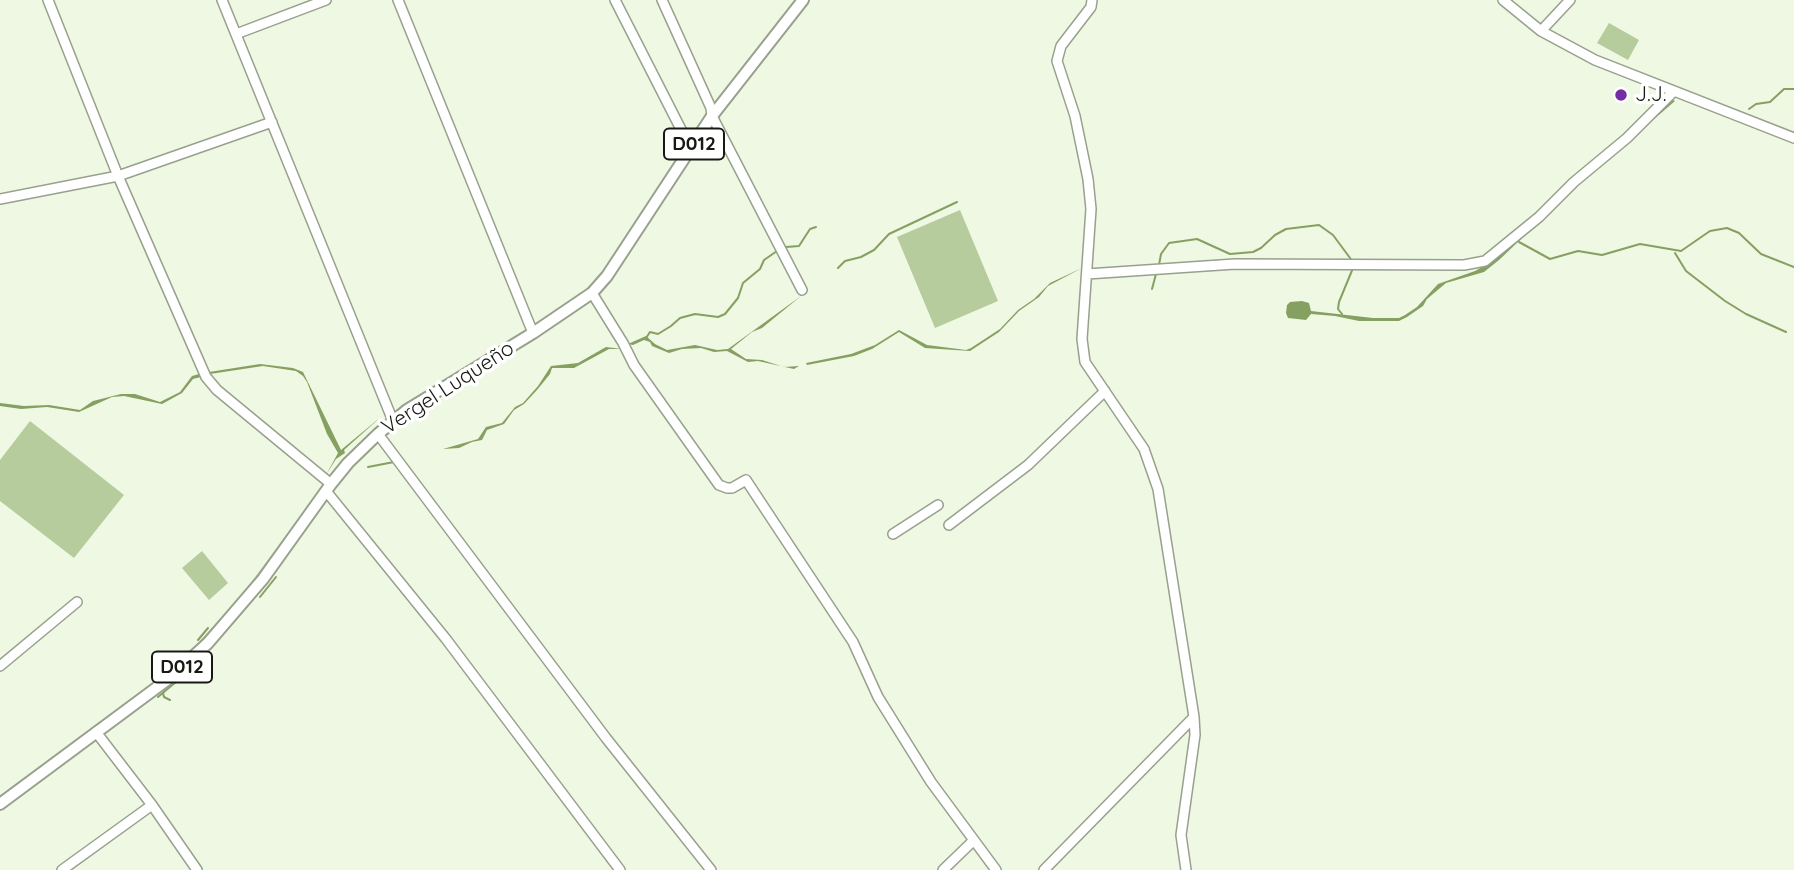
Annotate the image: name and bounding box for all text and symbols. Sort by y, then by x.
place label: J.J. [1635,82,1667,108]
marker: J.J. [1613,87,1629,103]
road number: D012 [664,128,724,160]
street label: Vergel Luqueño [377,336,519,440]
road number: D012 [152,652,212,682]

